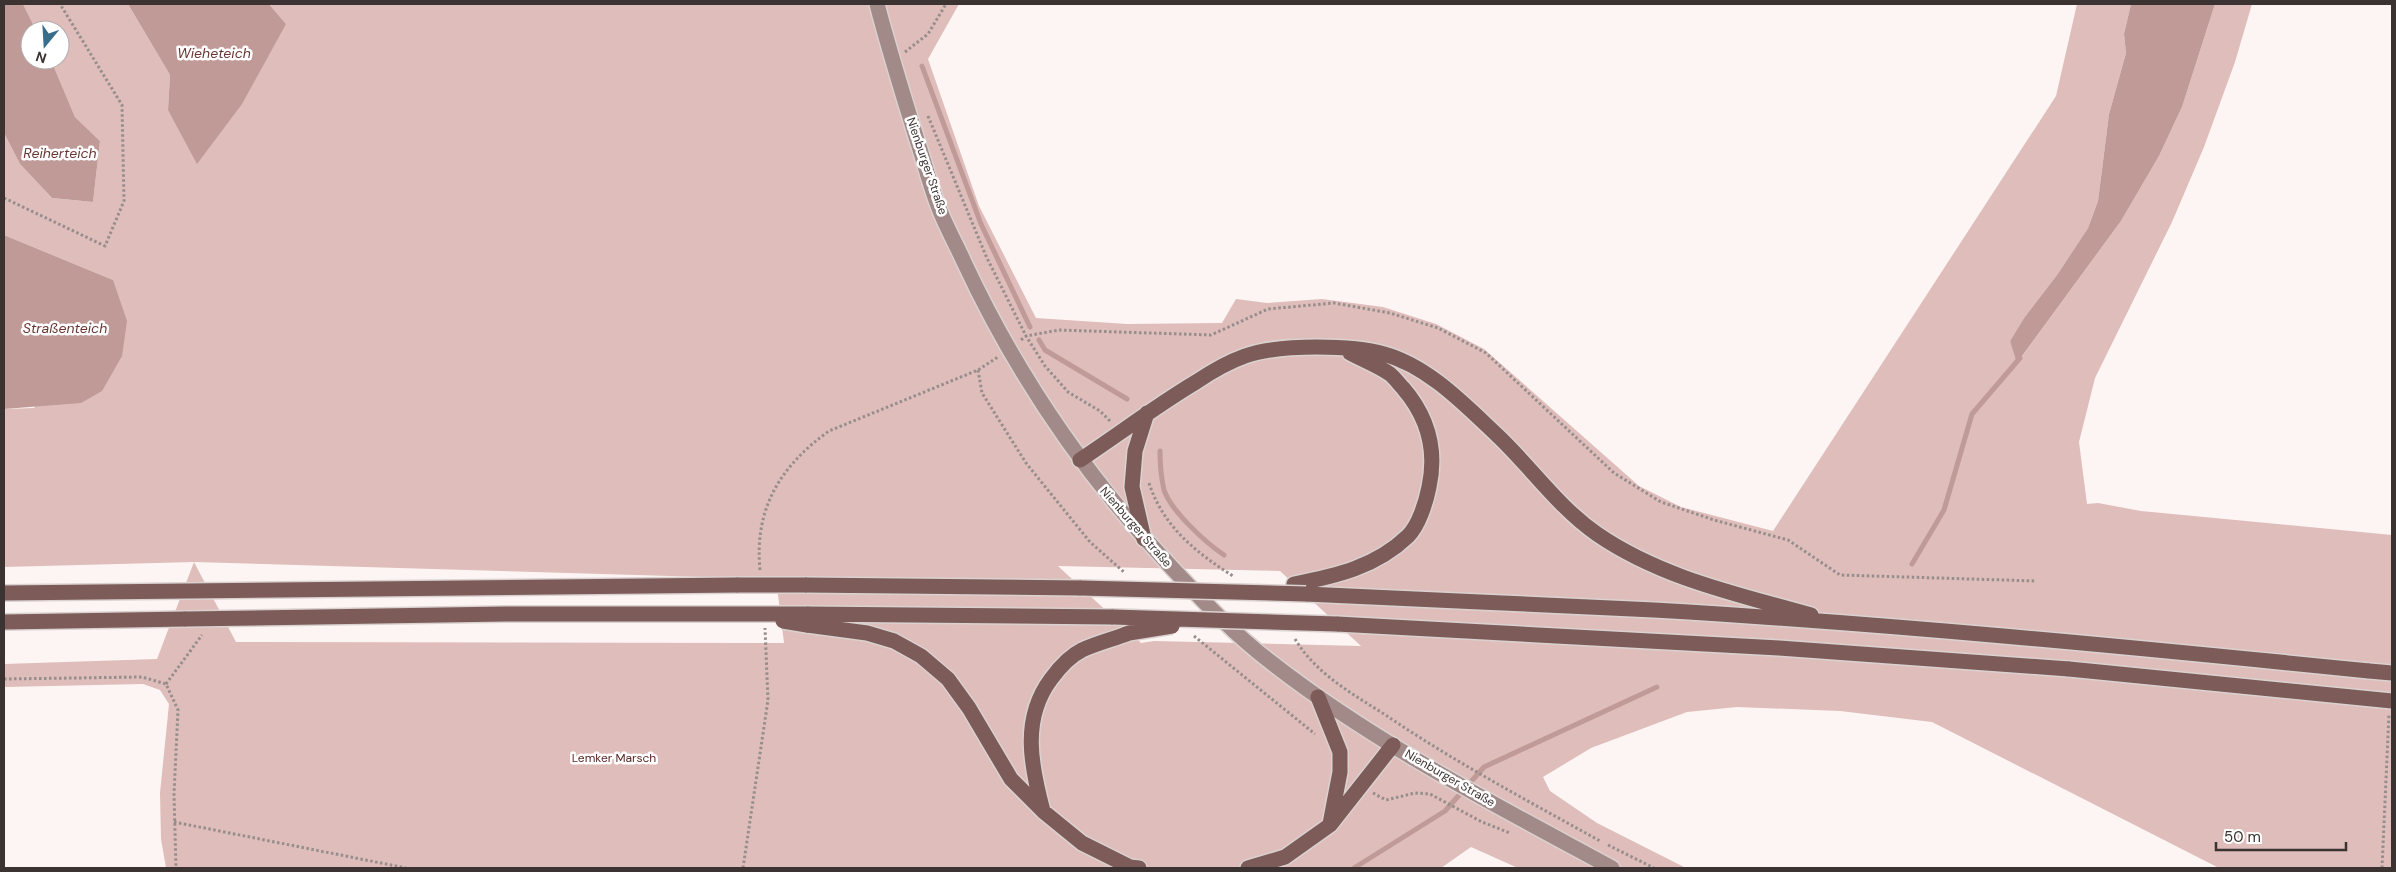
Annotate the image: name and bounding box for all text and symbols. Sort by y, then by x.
north arrow [20,20,70,70]
water label: Wieheteich [177,44,251,62]
text: N [33,47,49,68]
street label: Nienburger Straße [903,115,951,217]
water label: Reiherteich [23,144,97,162]
water label: Straßenteich [23,319,107,337]
street label: Nienburger Straße [1097,483,1176,571]
street label: Nienburger Straße [1402,746,1498,810]
park label: Lemker Marsch [572,750,656,766]
scale bar [2216,820,2346,852]
text: 50 m [2224,827,2261,847]

